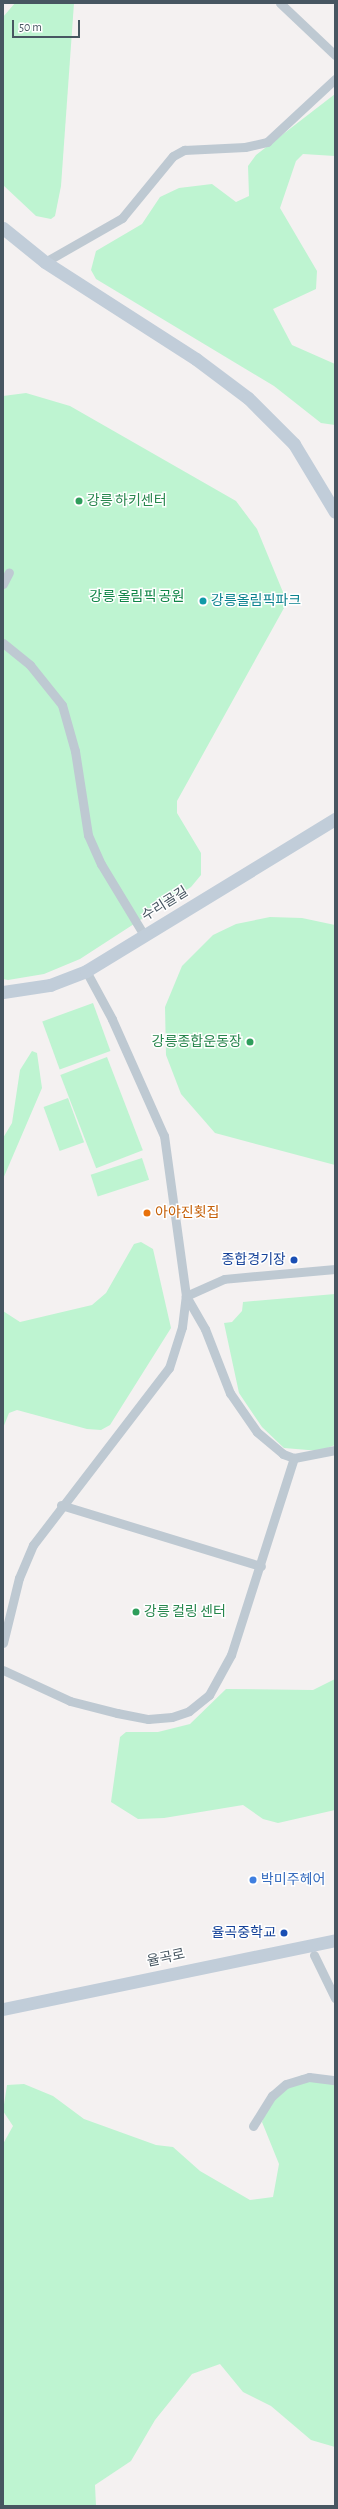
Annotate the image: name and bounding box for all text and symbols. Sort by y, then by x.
scale bar [14,12,82,38]
text: 50 m [19,21,42,33]
place label: 강릉 하키센터 [87,493,167,509]
marker: 강릉 하키센터 [74,496,84,506]
park label: 강릉 올림픽 공원 [90,589,184,605]
place label: 강릉올림픽파크 [211,593,301,609]
marker: 강릉올림픽파크 [198,596,208,606]
street label: 수리골길 [139,883,191,925]
place label: 강릉종합운동장 [152,1034,242,1050]
marker: 강릉종합운동장 [245,1037,255,1047]
place label: 아야진횟집 [155,1205,219,1221]
marker: 아야진횟집 [142,1208,152,1218]
place label: 종합경기장 [222,1252,286,1268]
marker: 종합경기장 [289,1255,299,1265]
place label: 강릉 컬링 센터 [144,1604,226,1620]
marker: 강릉 컬링 센터 [131,1607,141,1617]
place label: 박미주헤어 [261,1872,325,1888]
marker: 박미주헤어 [248,1875,258,1885]
place label: 율곡중학교 [212,1925,276,1941]
marker: 율곡중학교 [279,1928,289,1938]
street label: 율곡로 [145,1946,187,1970]

